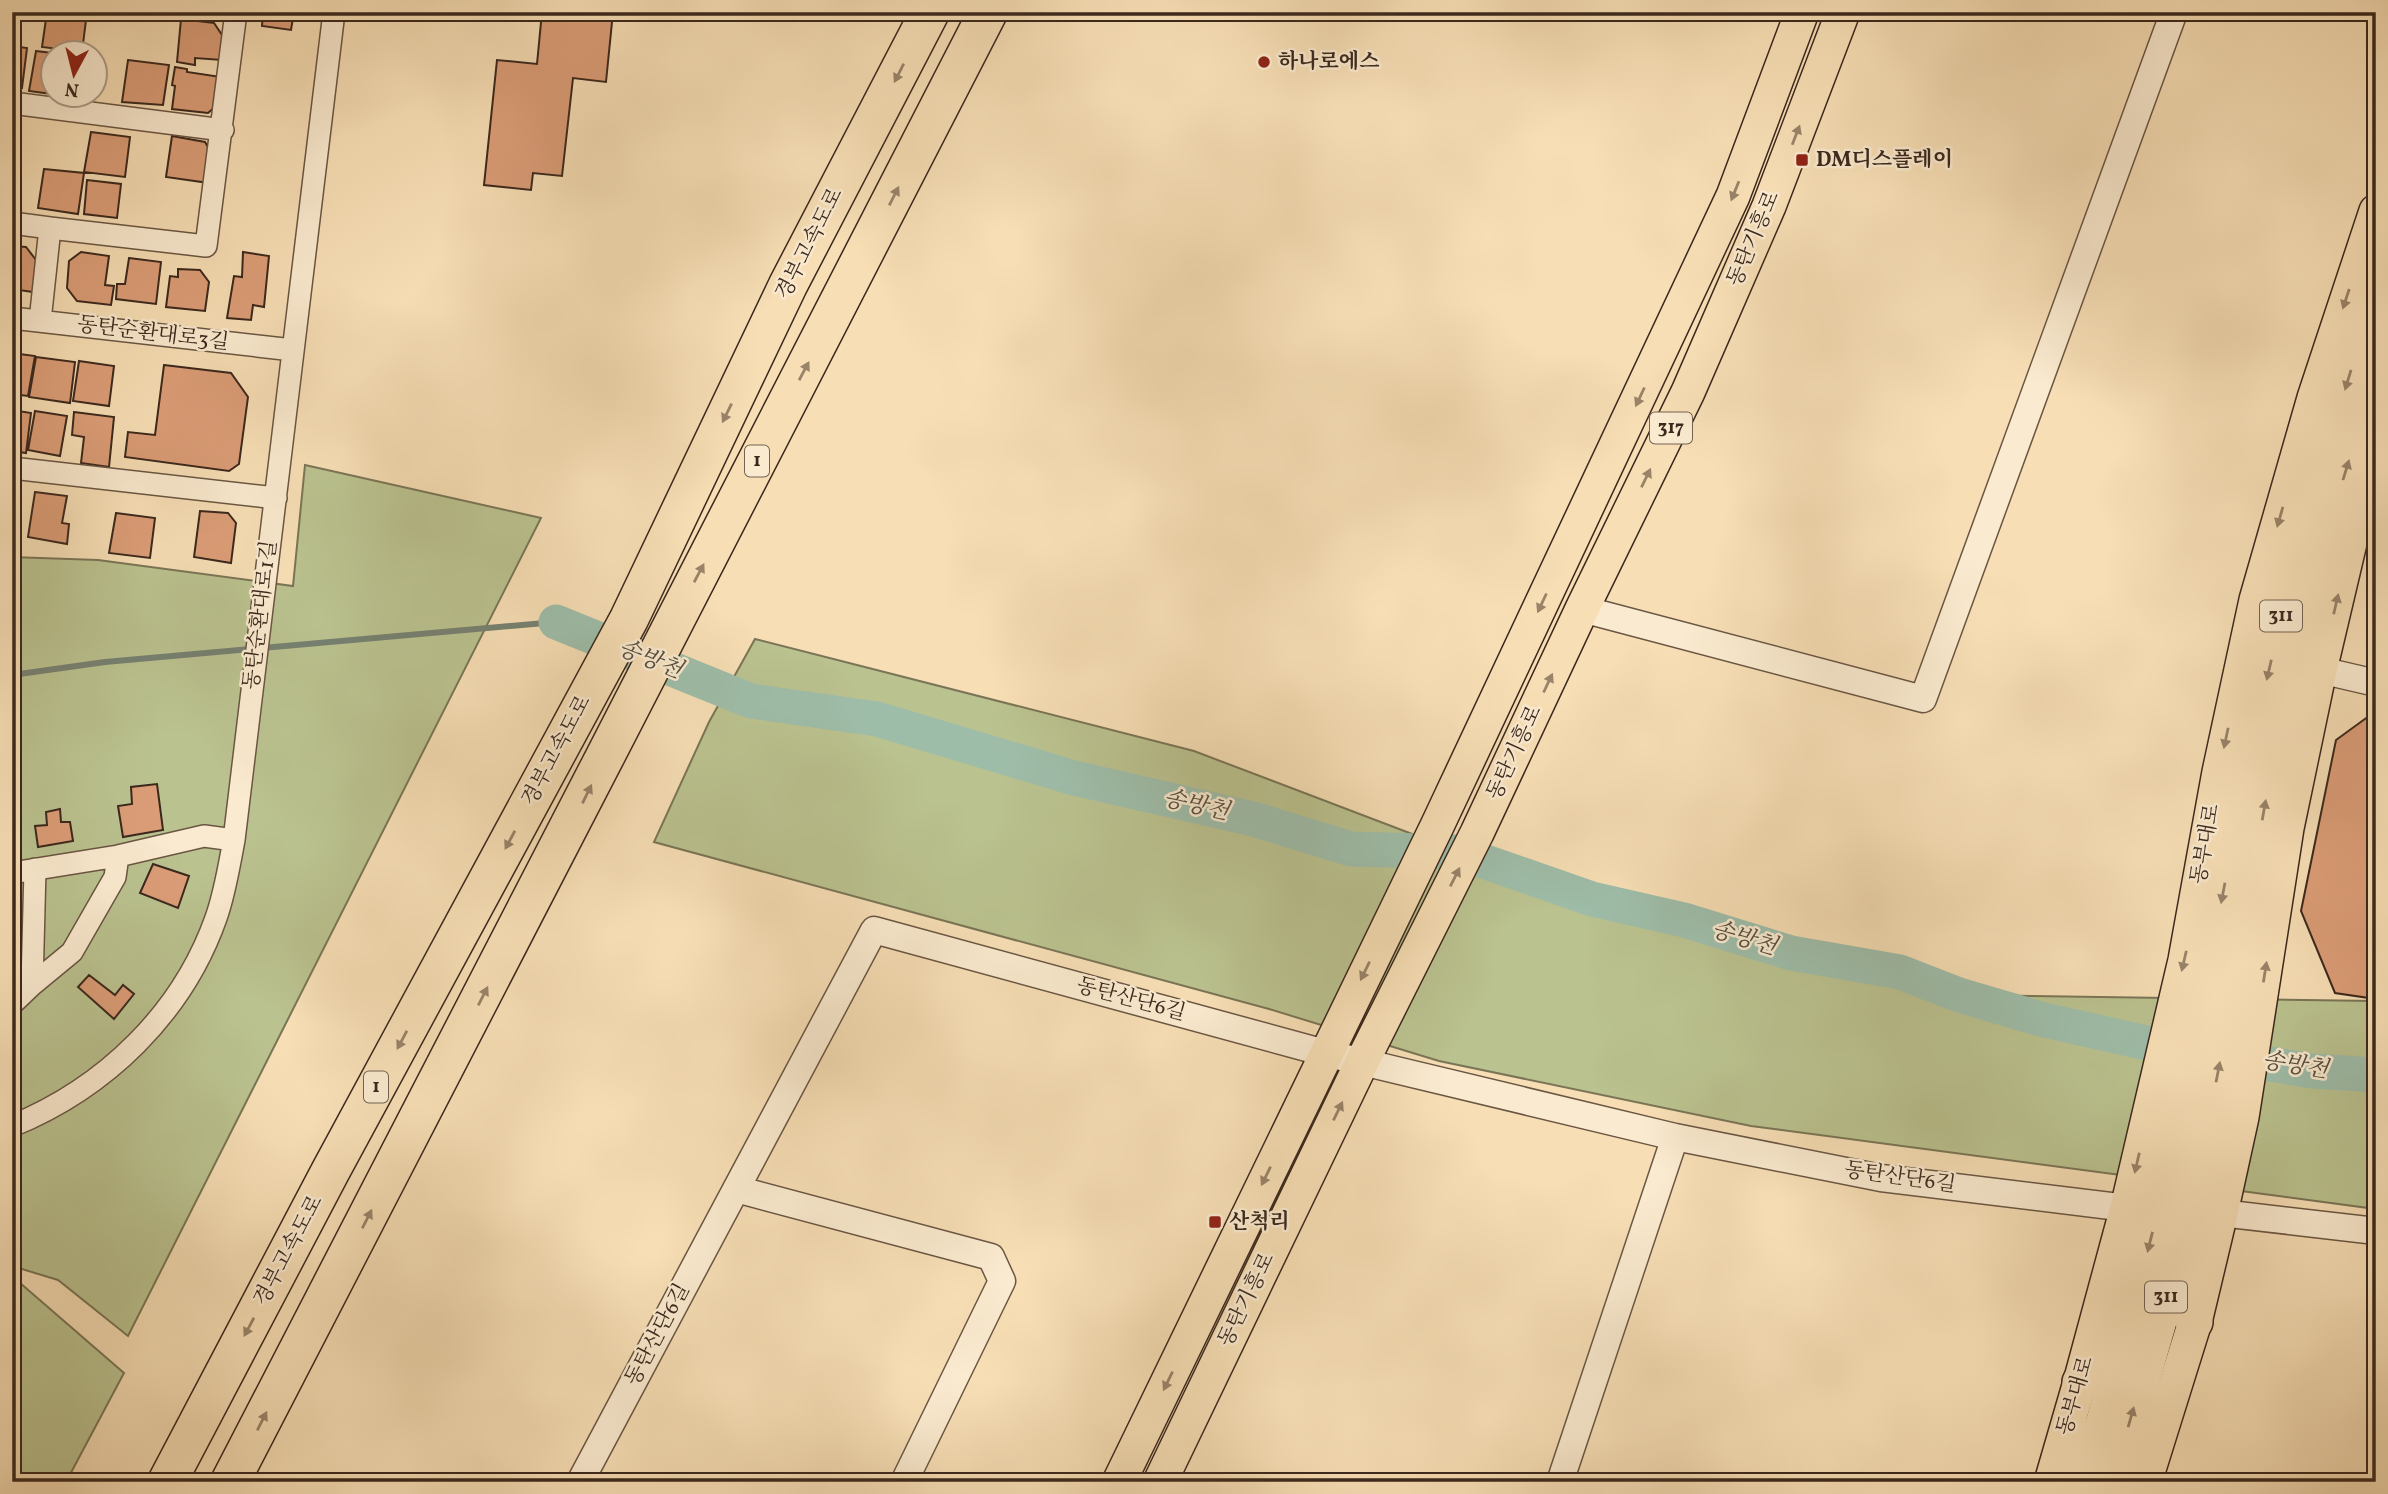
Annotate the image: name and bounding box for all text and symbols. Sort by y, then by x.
north arrow [38,38,108,108]
place label: 하나로에스 [1278,48,1379,77]
marker: 하나로에스 [1256,54,1272,70]
one-way arrow [893,63,904,83]
text: N [64,75,81,103]
one-way arrow [1790,124,1801,145]
place label: DM디스플레이 [1816,146,1953,175]
marker: DM디스플레이 [1794,152,1810,168]
one-way arrow [1729,180,1740,201]
street label: 경부고속도로 [769,183,851,305]
one-way arrow [888,186,899,206]
street label: 동탄기흥로 [1721,187,1787,291]
one-way arrow [2340,289,2350,310]
street label: 동탄순환대로3길 [75,310,231,358]
one-way arrow [798,361,810,381]
one-way arrow [2343,369,2353,390]
one-way arrow [1634,387,1645,407]
one-way arrow [721,403,733,423]
road number: 317 [1650,412,1692,444]
road number: 1 [745,446,769,476]
one-way arrow [2342,459,2352,480]
one-way arrow [1640,468,1652,488]
one-way arrow [2274,506,2285,528]
street label: 동탄순환대로1길 [237,539,285,691]
one-way arrow [692,562,704,582]
one-way arrow [1537,593,1548,613]
one-way arrow [2330,593,2341,615]
road number: 311 [2260,600,2302,632]
water label: 송방천 [613,633,689,688]
one-way arrow [2263,659,2274,681]
one-way arrow [1542,673,1553,693]
street label: 경부고속도로 [516,690,598,812]
street label: 동탄기흥로 [1480,701,1550,805]
one-way arrow [2221,727,2232,749]
water label: 송방천 [1160,783,1234,829]
one-way arrow [582,784,593,804]
one-way arrow [2259,799,2270,821]
street label: 동부대로 [2185,802,2227,886]
one-way arrow [504,830,516,850]
one-way arrow [1449,867,1460,887]
one-way arrow [2217,882,2228,904]
water label: 송방천 [1707,914,1782,965]
one-way arrow [2178,950,2189,972]
one-way arrow [2260,960,2271,982]
one-way arrow [1360,961,1371,981]
street label: 동탄산단6길 [1073,971,1189,1029]
one-way arrow [477,986,488,1006]
one-way arrow [396,1030,408,1050]
water label: 송방천 [2260,1045,2332,1087]
one-way arrow [2213,1061,2224,1083]
road number: 1 [364,1072,388,1102]
one-way arrow [1332,1101,1344,1121]
one-way arrow [2131,1152,2142,1174]
street label: 동탄산단6길 [1842,1156,1958,1200]
one-way arrow [1260,1166,1272,1186]
street label: 경부고속도로 [248,1190,330,1312]
place label: 산척리 [1229,1208,1290,1237]
one-way arrow [361,1209,372,1229]
marker: 산척리 [1207,1214,1223,1230]
one-way arrow [2144,1231,2155,1253]
street label: 동탄기흥로 [1212,1248,1282,1352]
street label: 동탄산단6길 [619,1279,697,1391]
road number: 311 [2145,1282,2187,1312]
one-way arrow [243,1317,254,1337]
street label: 동부대로 [2051,1353,2101,1439]
one-way arrow [1162,1371,1173,1391]
one-way arrow [2127,1406,2137,1427]
one-way arrow [256,1411,267,1431]

